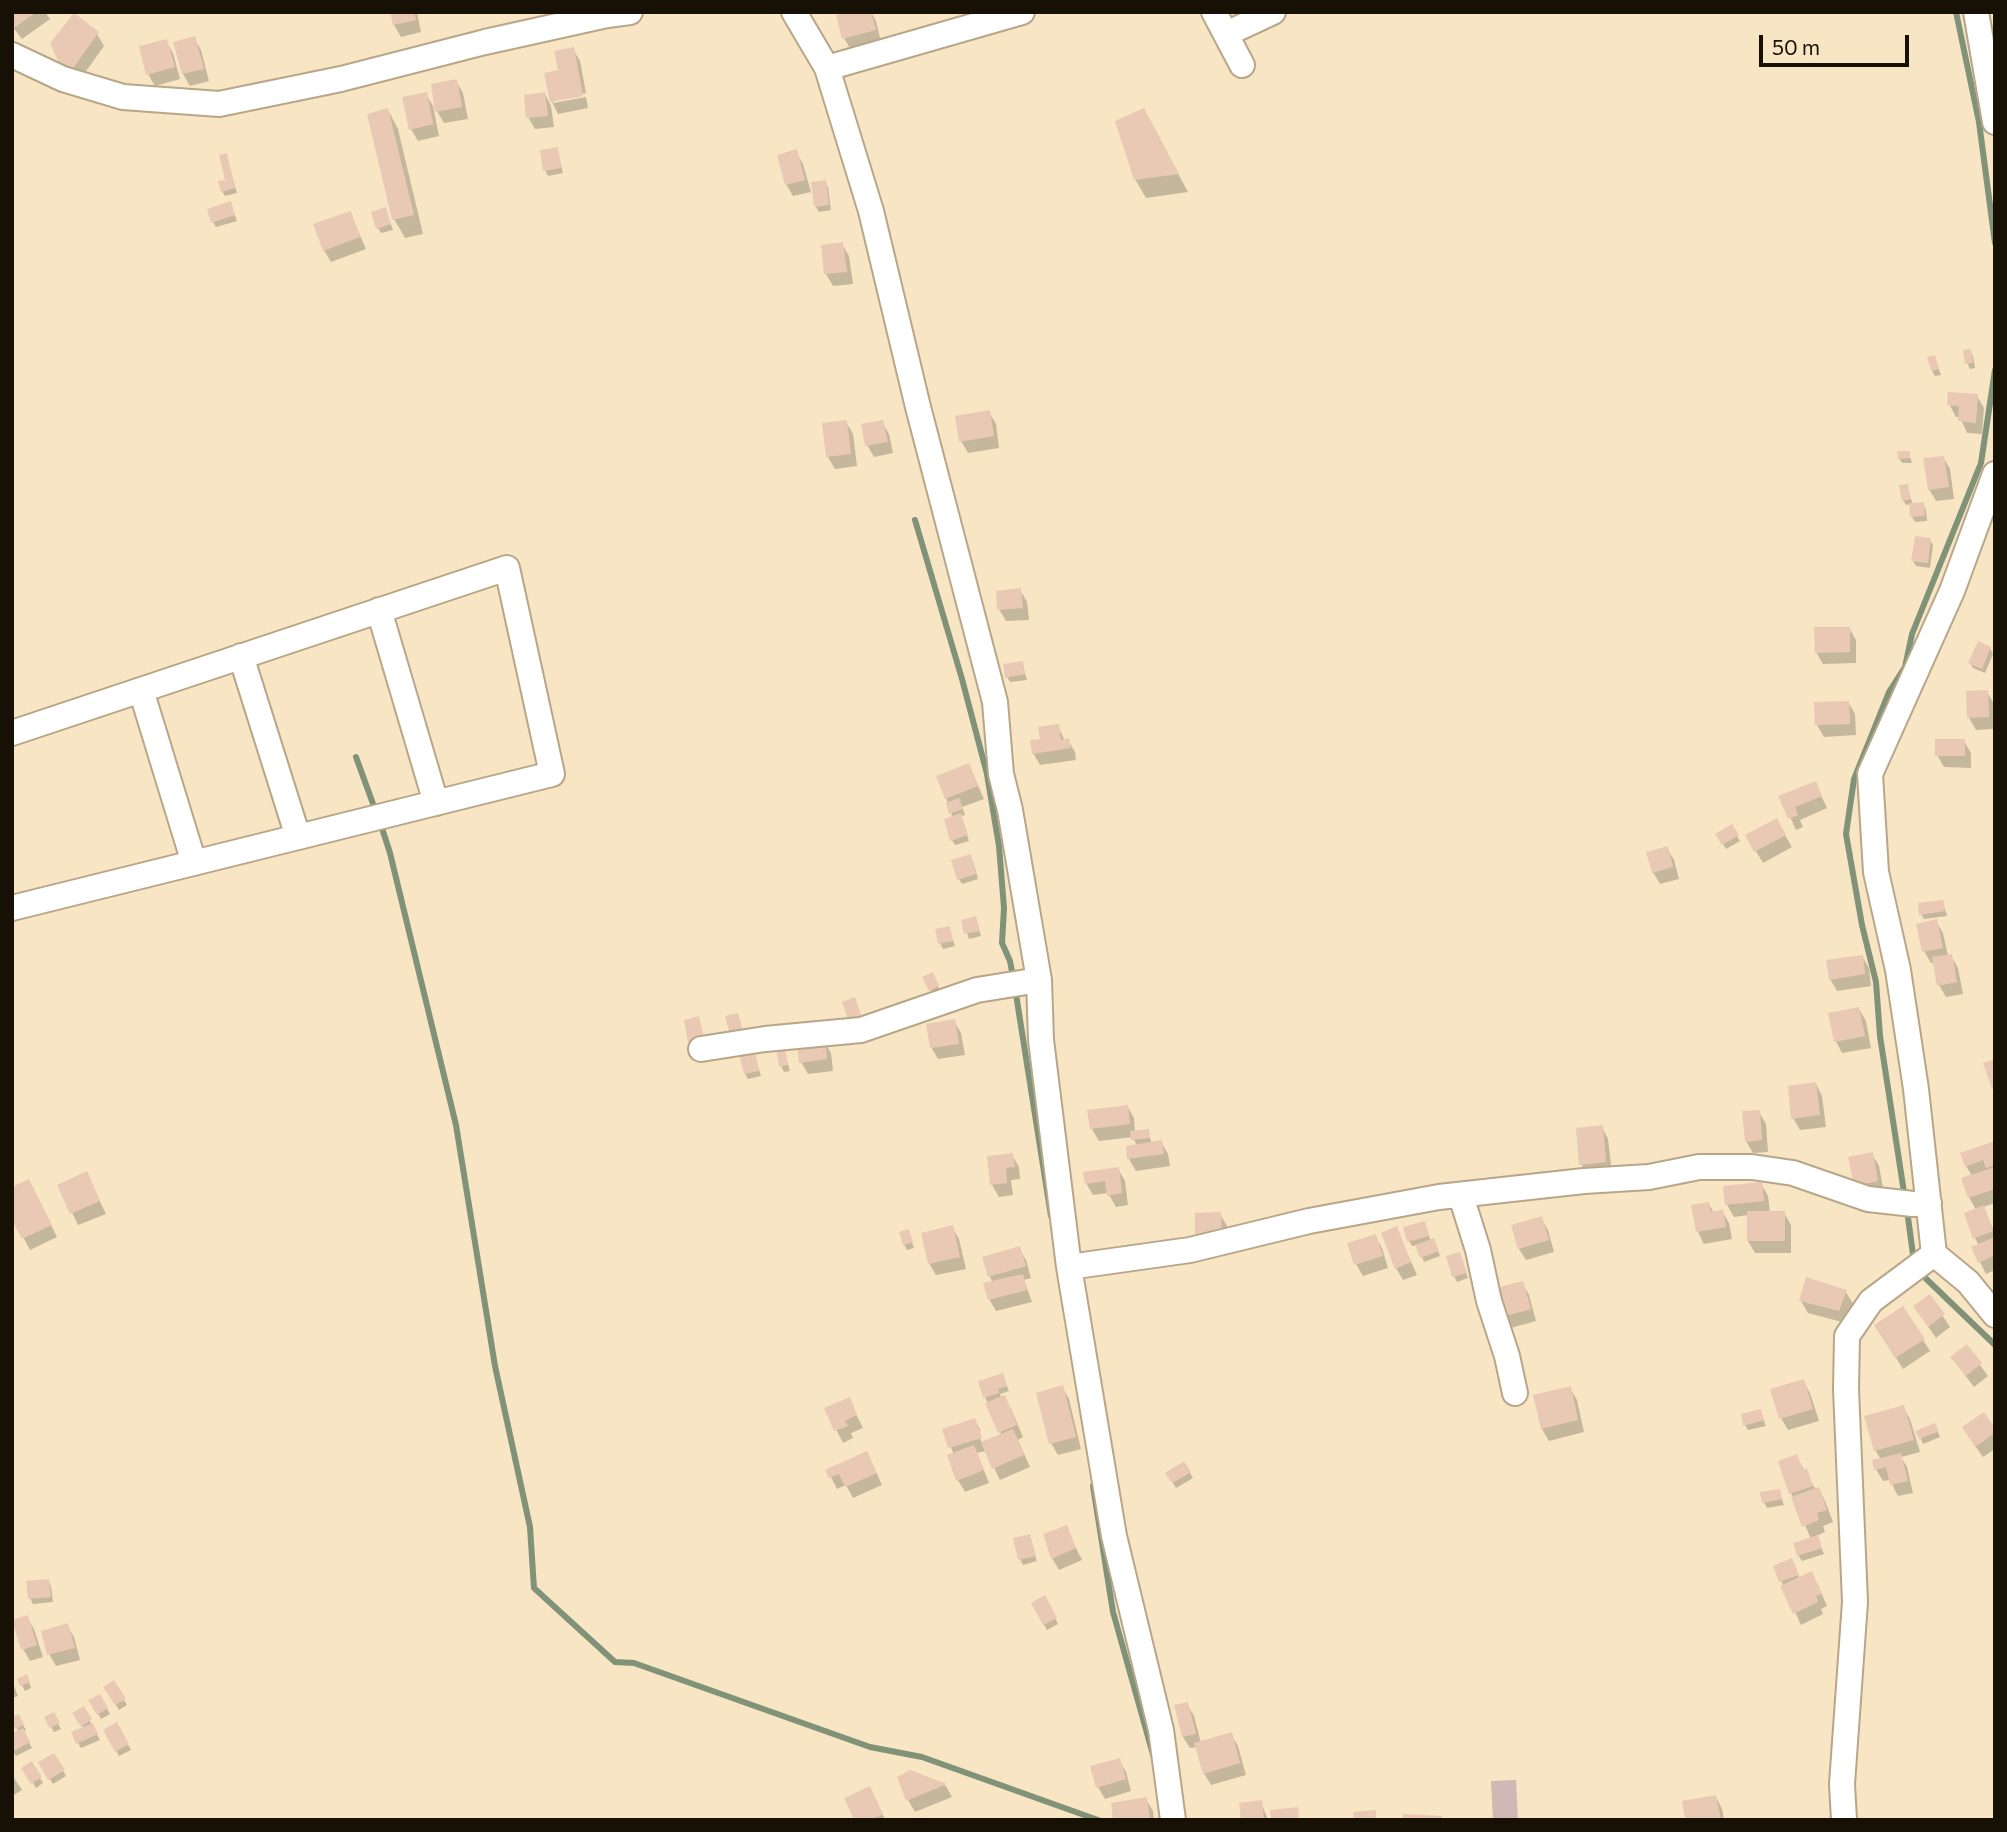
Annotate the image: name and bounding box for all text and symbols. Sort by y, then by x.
scale bar [1762,21,1912,65]
text: 50 m [1772,34,1820,59]

